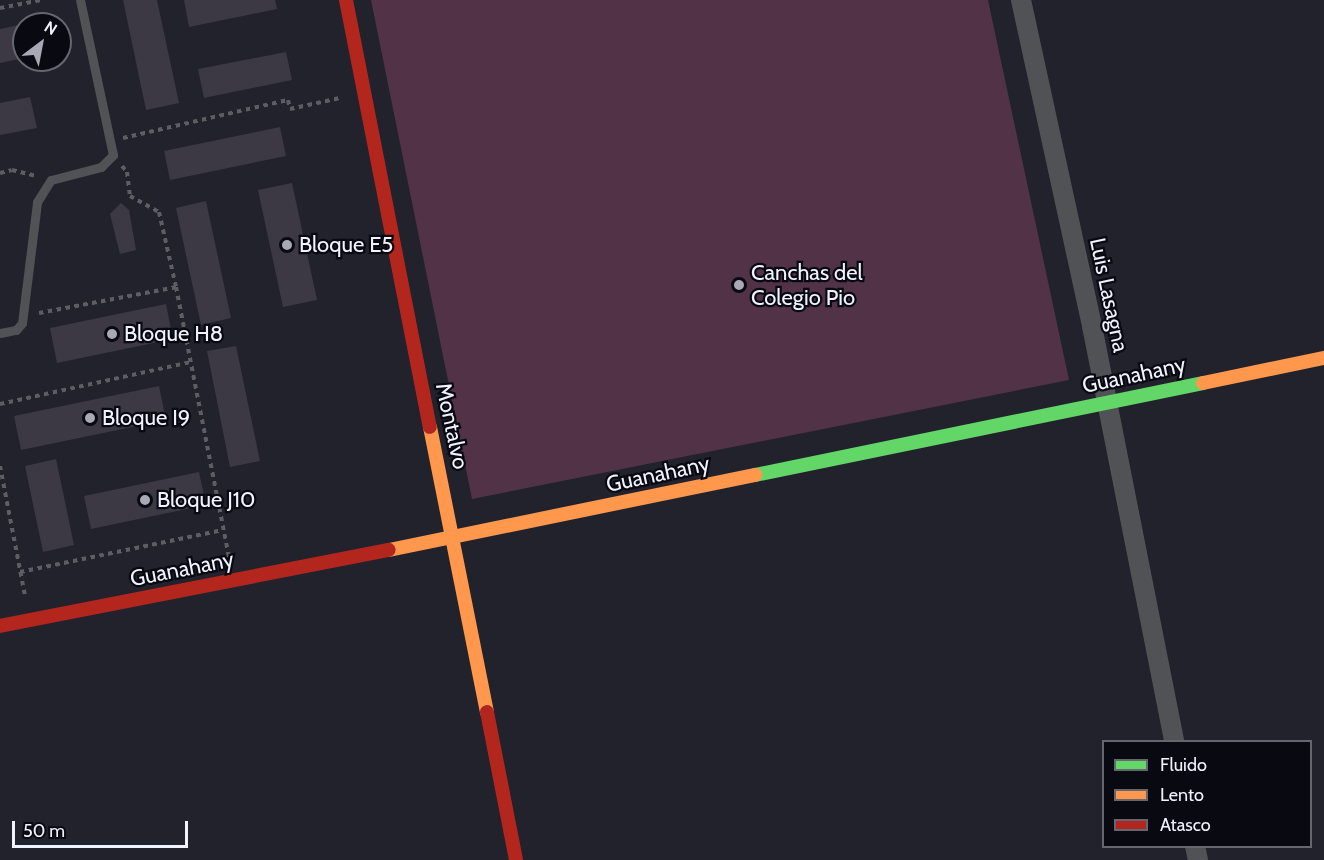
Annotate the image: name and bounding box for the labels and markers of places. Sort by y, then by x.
place label: Bloque E5 [299,232,393,258]
marker: Bloque E5 [280,238,294,252]
place label: Canchas del Colegio Pio [751,259,863,310]
marker: Canchas del Colegio Pio [732,278,746,292]
place label: Bloque H8 [124,321,223,347]
marker: Bloque H8 [105,327,119,341]
place label: Bloque I9 [102,405,190,431]
marker: Bloque I9 [83,411,97,425]
place label: Bloque J10 [157,487,255,513]
marker: Bloque J10 [138,493,152,507]

